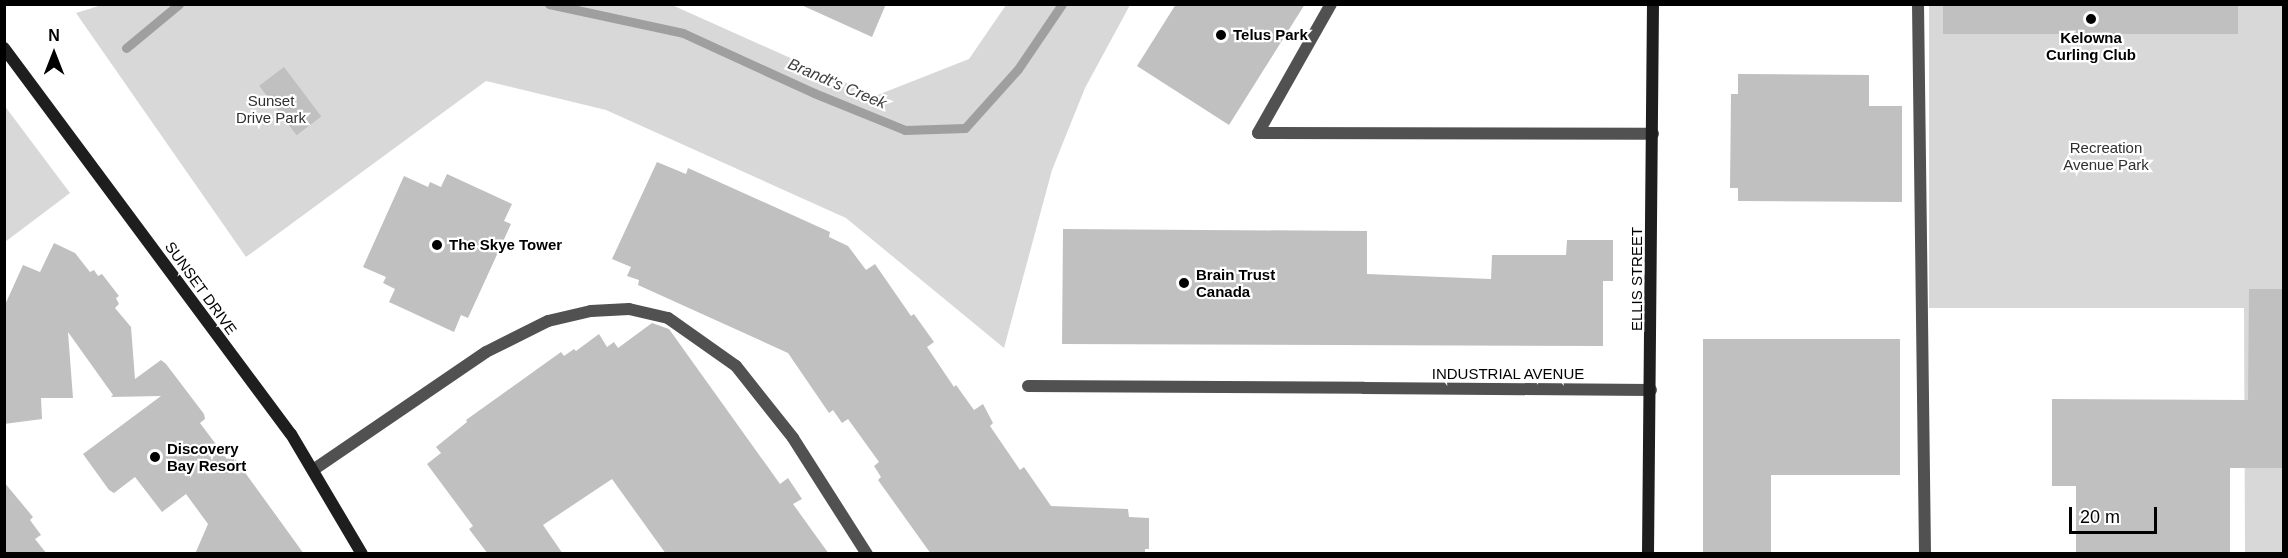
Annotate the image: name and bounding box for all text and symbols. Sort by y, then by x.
marker: Kelowna Curling Club [2084,12,2098,26]
north arrow [24,24,84,84]
place label: Telus Park [1233,26,1308,44]
text: N [48,27,60,44]
marker: Telus Park [1214,28,1228,42]
place label: Kelowna Curling Club [2046,28,2136,63]
water label: Brandt's Creek [785,55,889,113]
park label: Sunset Drive Park [236,91,306,126]
park label: Recreation Avenue Park [2063,138,2149,173]
street label: ELLIS STREET [1628,227,1646,331]
place label: The Skye Tower [449,236,562,254]
street label: SUNSET DRIVE [161,238,241,338]
marker: The Skye Tower [430,238,444,252]
place label: Brain Trust Canada [1196,265,1275,300]
marker: Brain Trust Canada [1177,276,1191,290]
street label: INDUSTRIAL AVENUE [1431,365,1585,383]
place label: Discovery Bay Resort [167,439,246,474]
marker: Discovery Bay Resort [148,450,162,464]
scale bar [2072,495,2160,533]
text: 20 m [2080,507,2120,527]

